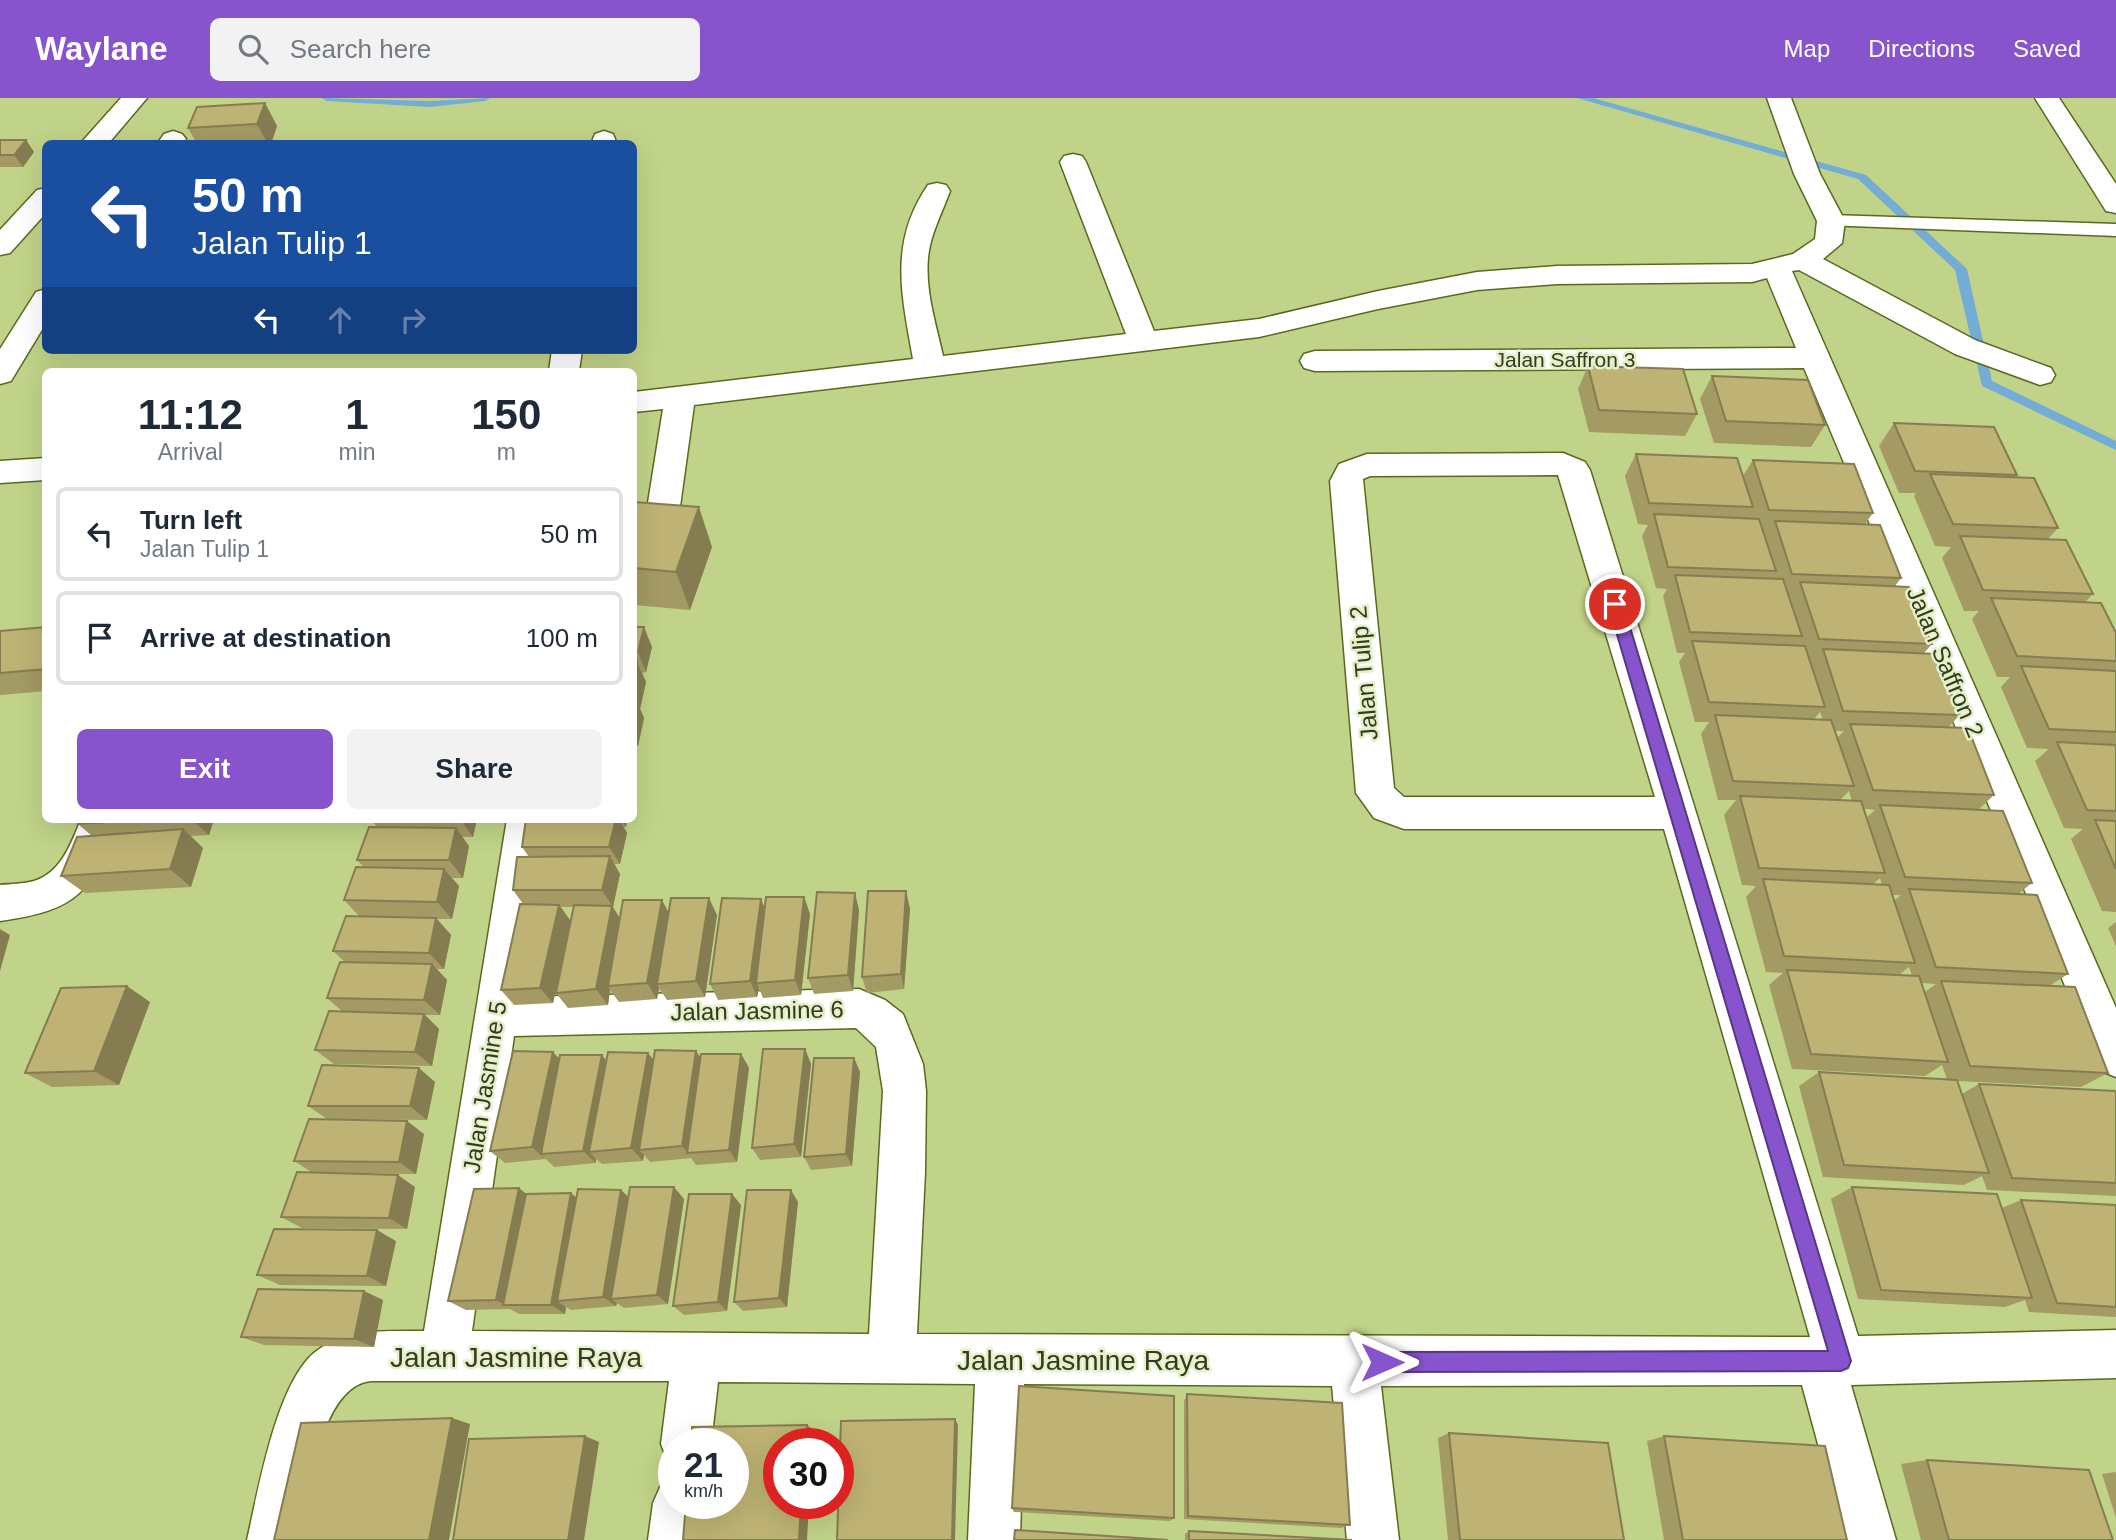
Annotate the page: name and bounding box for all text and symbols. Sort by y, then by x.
search box [210,18,700,81]
text: Waylane [35,30,168,67]
icon: search [234,30,272,68]
text: Search here [290,34,431,64]
text: Map [1784,35,1830,62]
text: Directions [1868,35,1975,62]
text: Saved [2013,35,2081,62]
icon: left [77,168,168,259]
text: 50 m [192,168,304,222]
text: Jalan Tulip 1 [192,225,372,261]
icon: left [248,301,286,339]
icon: ahead [321,301,359,339]
icon: right [394,301,432,339]
street label: Jalan Saffron 3 [1495,348,1635,371]
text: 11:12 [138,391,243,438]
text: 1 [345,391,369,438]
text: 150 [471,391,541,438]
text: Arrival [158,439,223,465]
text: min [338,439,376,465]
text: m [497,439,516,465]
text: Turn left [140,505,242,535]
icon: left [81,515,119,553]
text: 50 m [540,519,598,549]
text: Jalan Tulip 1 [140,536,269,562]
pin [1585,574,1645,634]
street label: Jalan Saffron 2 [1902,582,1989,741]
icon: arrive [1596,585,1634,623]
street label: Jalan Tulip 2 [1344,605,1383,741]
icon: arrive [81,619,119,657]
text: Arrive at destination [140,623,391,653]
text: 100 m [526,623,598,653]
button: Exit [77,729,333,809]
button: Share [347,729,602,809]
street label: Jalan Jasmine 6 [670,995,844,1026]
street label: Jalan Jasmine 5 [458,999,511,1175]
position arrow [1345,1325,1419,1399]
street label: Jalan Jasmine Raya [390,1342,642,1373]
street label: Jalan Jasmine Raya [957,1345,1209,1376]
speed limit sign: 30 [763,1428,854,1519]
text: 21 [684,1445,723,1484]
text: km/h [684,1481,723,1501]

